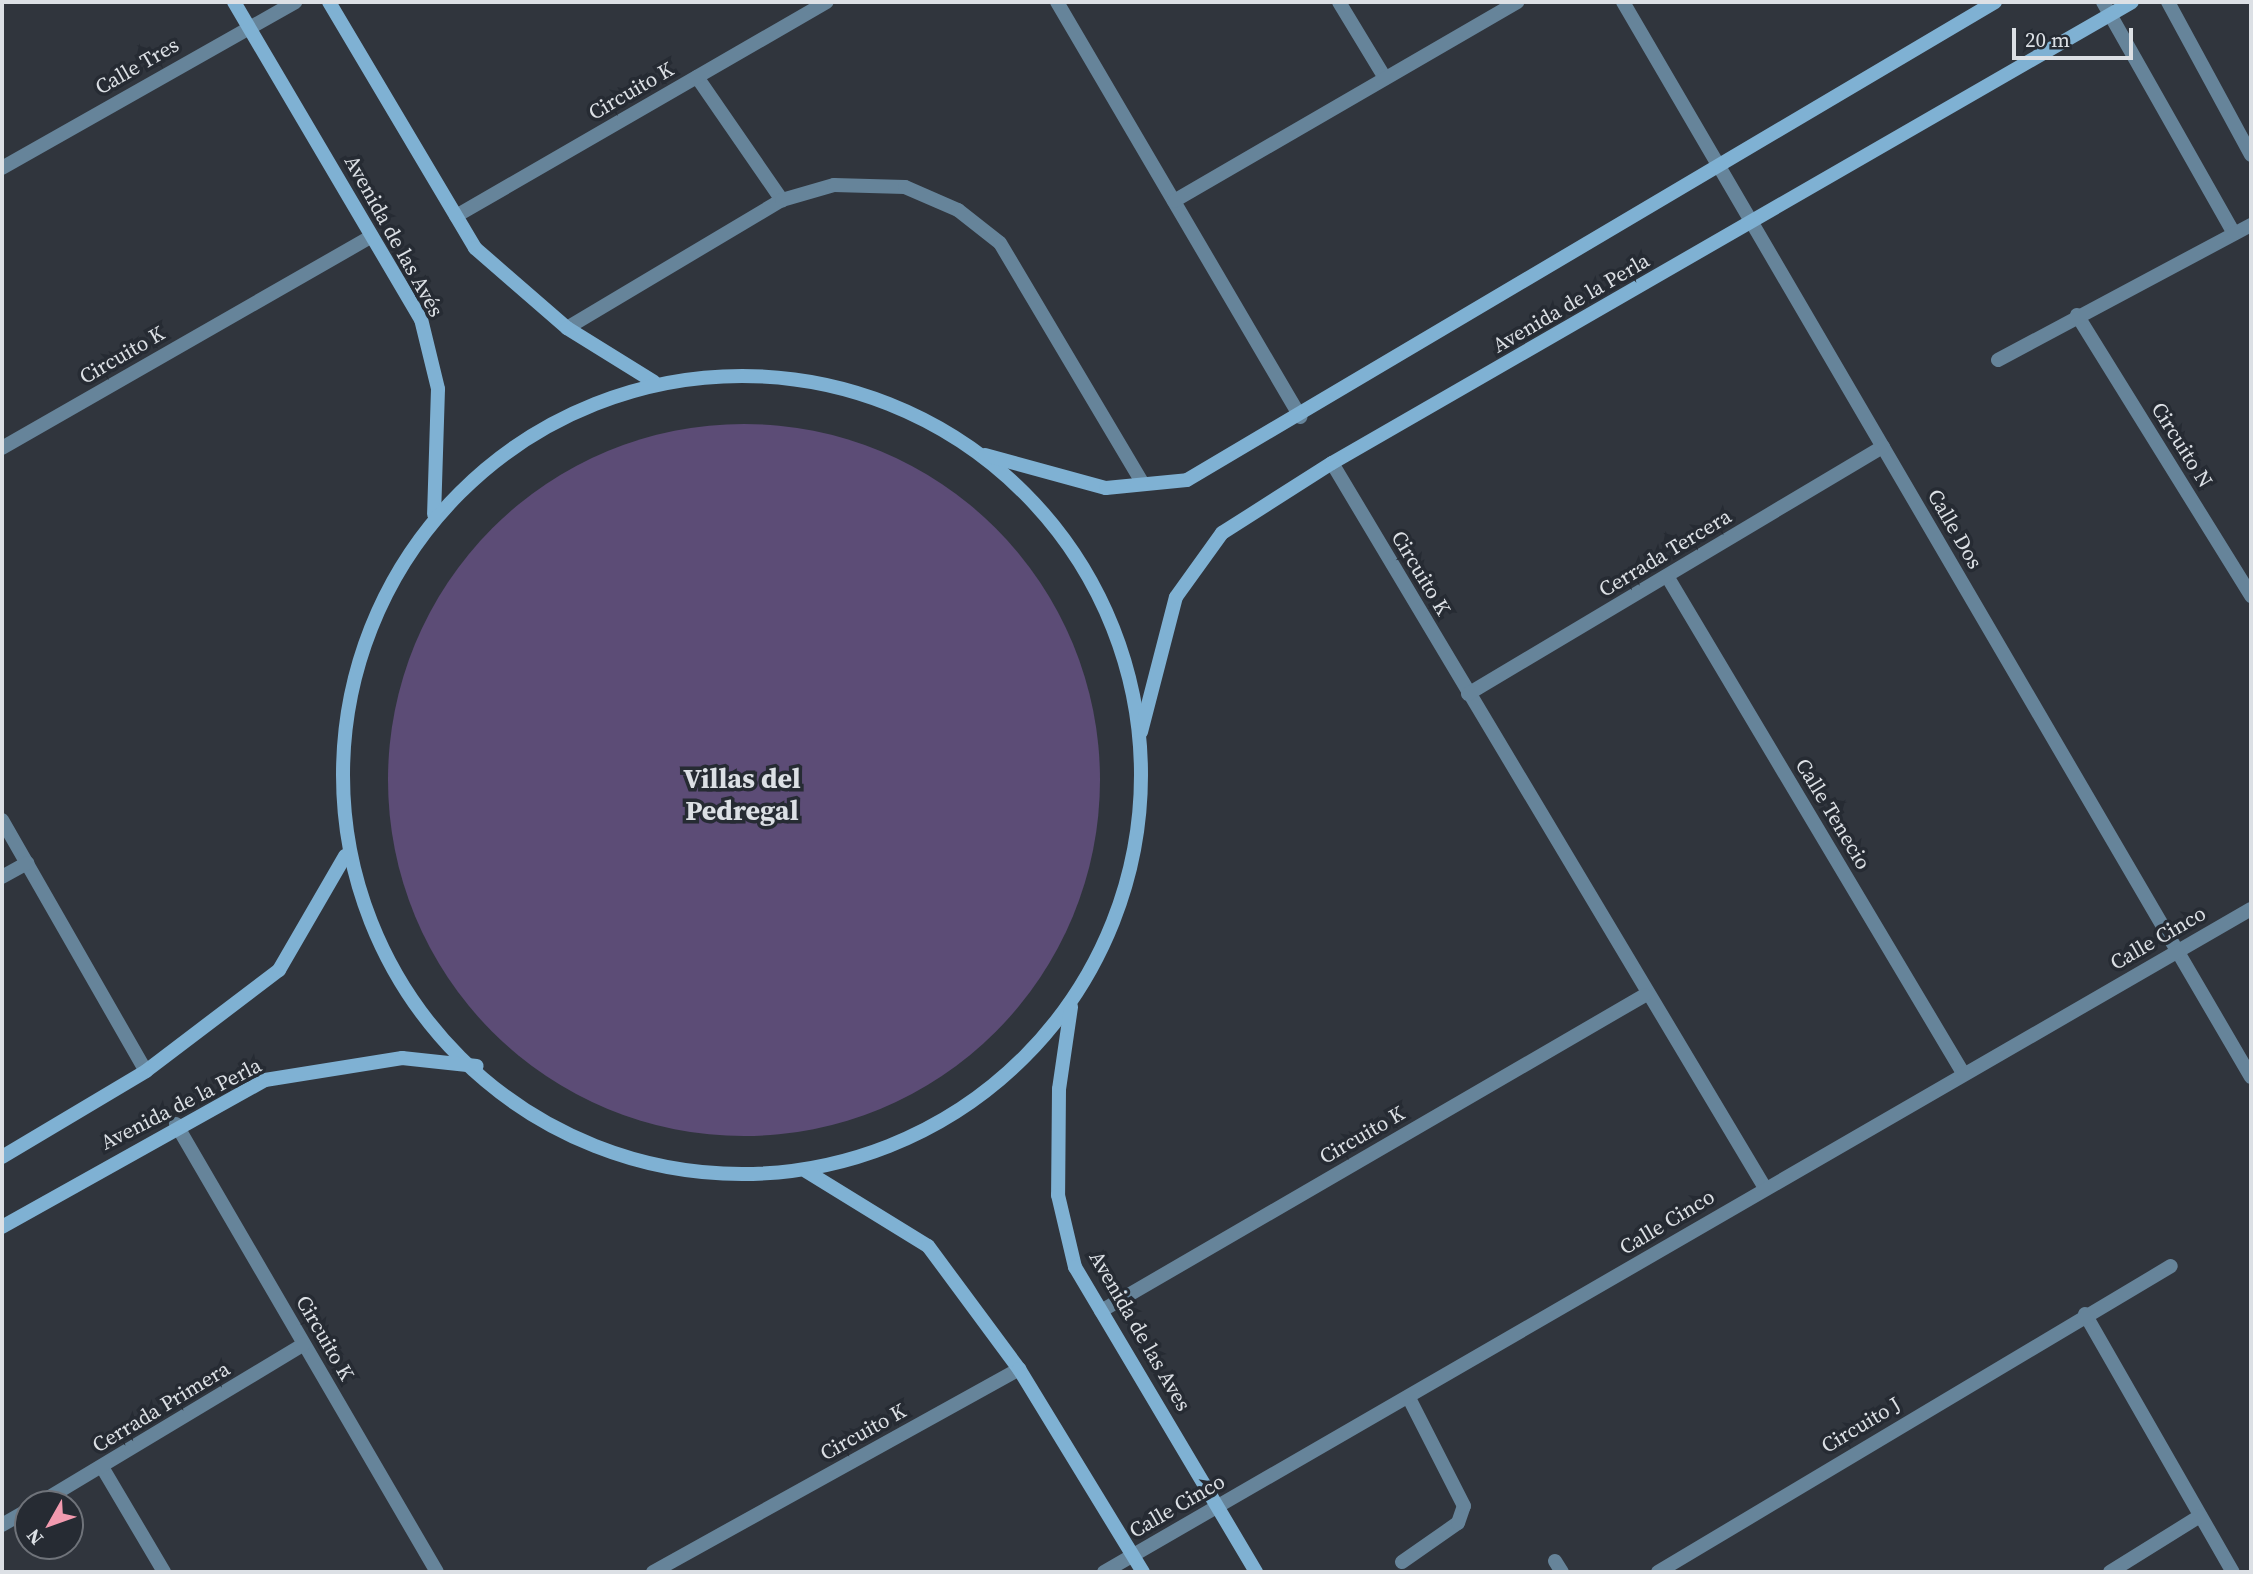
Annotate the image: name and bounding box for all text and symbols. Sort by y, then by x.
scale bar [2015,14,2136,58]
text: 20 m [2025,25,2070,54]
street label: Calle Tres [91,32,183,100]
street label: Circuito K [584,57,678,125]
street label: Avenida de las Avés [339,151,449,321]
street label: Avenida de la Perla [1488,248,1654,358]
street label: Circuito K [75,321,169,389]
street label: Circuito N [2146,398,2218,492]
street label: Calle Dos [1922,485,1988,573]
street label: Cerrada Tercera [1594,503,1736,603]
street label: Circuito K [1386,526,1456,620]
street label: Calle Tenecio [1790,754,1876,874]
district label: Villas del Pedregal [683,761,801,827]
street label: Calle Cinco [2106,901,2210,975]
street label: Avenida de la Perla [96,1053,266,1155]
street label: Circuito K [1315,1101,1409,1169]
street label: Calle Cinco [1615,1184,1719,1260]
street label: Avenida de las Aves [1084,1246,1196,1416]
street label: Circuito K [291,1291,359,1385]
street label: Cerrada Primera [88,1356,234,1458]
street label: Circuito J [1817,1392,1905,1458]
street label: Circuito K [816,1398,910,1466]
street label: Calle Cinco [1125,1469,1229,1543]
north arrow [14,1490,84,1560]
text: N [20,1524,49,1551]

